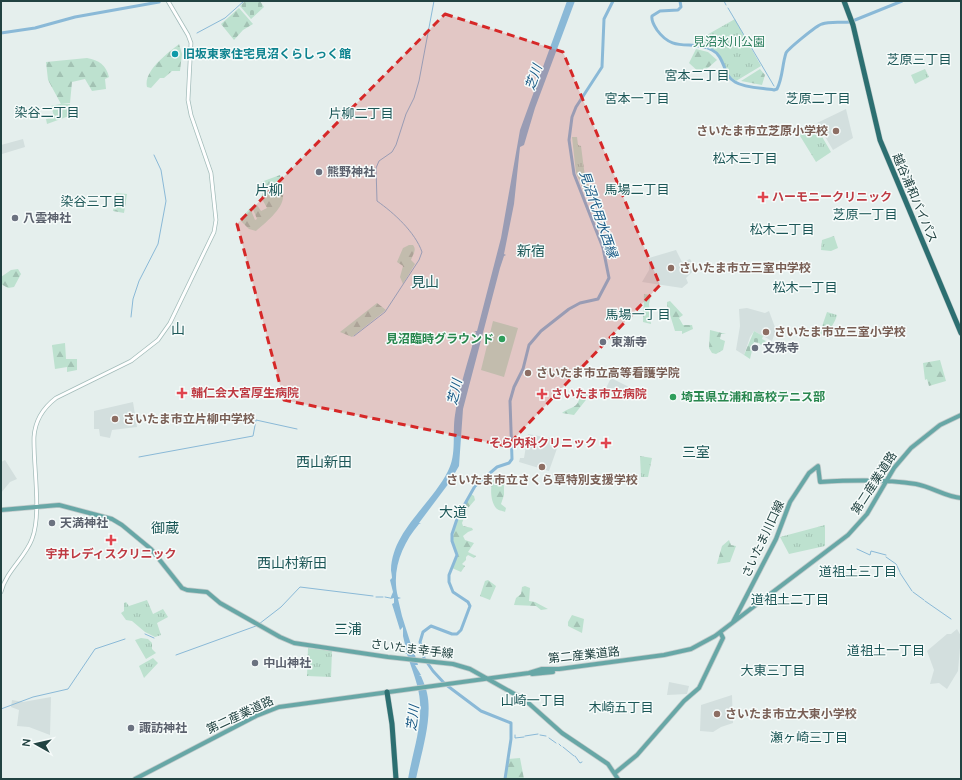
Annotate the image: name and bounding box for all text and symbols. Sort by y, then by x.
park label: 見沼氷川公園 [693,35,765,48]
place label: 旧坂東家住宅見沼くらしっく館 [183,47,351,60]
marker: 旧坂東家住宅見沼くらしっく館 [170,49,180,59]
district label: 芝原三丁目 [886,52,952,66]
water label: 芝川 [522,61,544,92]
district label: 宮本二丁目 [664,68,730,82]
district label: 宮本一丁目 [604,91,670,105]
district label: 芝原二丁目 [785,91,851,105]
district label: 染谷二丁目 [14,105,80,119]
district label: 片柳二丁目 [328,106,394,120]
place label: さいたま市立芝原小学校 [696,124,828,137]
marker: さいたま市立芝原小学校 [831,126,841,136]
district label: 松木三丁目 [712,151,778,165]
street label: 越谷浦和バイパス [891,151,940,244]
place label: 熊野神社 [327,165,375,178]
marker: 熊野神社 [314,167,324,177]
water label: 見沼代用水西縁 [578,169,621,261]
district label: 片柳 [255,182,283,198]
district label: 馬場二丁目 [604,182,670,196]
place label: ハーモニークリニック [772,190,892,203]
marker: ハーモニークリニック [757,191,769,203]
district label: 染谷三丁目 [60,194,126,208]
district label: 芝原一丁目 [832,207,898,221]
place label: 八雲神社 [23,211,71,224]
marker: 八雲神社 [10,213,20,223]
district label: 松木二丁目 [749,222,815,236]
district label: 新宿 [517,243,545,259]
place label: さいたま市立三室中学校 [679,261,811,274]
marker: さいたま市立三室中学校 [666,263,676,273]
district label: 見山 [411,274,439,290]
district label: 松木一丁目 [772,280,838,294]
district label: 馬場一丁目 [605,307,671,321]
district label: 山 [171,321,185,337]
place label: さいたま市立三室小学校 [774,325,906,338]
marker: さいたま市立三室小学校 [761,327,771,337]
place label: 見沼臨時グラウンド [386,332,494,345]
marker: 見沼臨時グラウンド [497,334,507,344]
place label: 東漸寺 [611,335,647,348]
marker: 東漸寺 [598,337,608,347]
place label: 文殊寺 [763,341,799,354]
marker: 文殊寺 [750,343,760,353]
place label: さいたま市立高等看護学院 [536,366,680,379]
marker: さいたま市立高等看護学院 [523,368,533,378]
water label: 芝川 [444,376,464,406]
place label: 輔仁会大宮厚生病院 [191,386,299,399]
marker: 輔仁会大宮厚生病院 [176,387,188,399]
place label: さいたま市立病院 [551,387,647,400]
marker: さいたま市立病院 [536,388,548,400]
place label: 埼玉県立浦和高校テニス部 [681,390,825,403]
marker: 埼玉県立浦和高校テニス部 [668,392,678,402]
place label: さいたま市立片柳中学校 [123,412,255,425]
marker: さいたま市立片柳中学校 [110,414,120,424]
place label: そら内科クリニック [489,436,597,449]
marker: そら内科クリニック [600,437,612,449]
district label: 三室 [682,444,710,460]
street label: 第二産業道路 [849,449,899,516]
district label: 西山新田 [296,454,352,470]
marker: さいたま市立さくら草特別支援学校 [537,462,547,472]
place label: さいたま市立さくら草特別支援学校 [446,473,638,486]
street label: さいたま川口線 [739,498,786,579]
district label: 大道 [439,504,467,520]
place label: 天満神社 [60,516,108,529]
marker: 天満神社 [47,518,57,528]
district label: 御蔵 [151,520,179,536]
marker: 宇井レディスクリニック [105,534,117,546]
place label: 宇井レディスクリニック [45,547,177,560]
district label: 西山村新田 [257,555,327,571]
district label: 道祖土三丁目 [819,564,897,578]
district label: 道祖土二丁目 [751,592,829,606]
district label: 三浦 [334,621,362,637]
street label: さいたま幸手線 [370,637,454,660]
district label: 道祖土一丁目 [847,643,925,657]
street label: 第二産業道路 [547,644,620,665]
place label: 中山神社 [263,656,311,669]
marker: 中山神社 [250,658,260,668]
district label: 大東三丁目 [740,663,806,677]
street label: 第二産業道路 [204,693,275,736]
district label: 山崎一丁目 [500,693,566,707]
district label: 木崎五丁目 [588,700,654,714]
water label: 芝川 [403,702,421,732]
place label: さいたま市立大東小学校 [725,707,857,720]
marker: さいたま市立大東小学校 [712,709,722,719]
place label: 諏訪神社 [139,721,187,734]
marker: 諏訪神社 [126,723,136,733]
north arrow [16,724,56,764]
district label: 瀬ヶ崎三丁目 [770,730,848,744]
text: N [20,738,33,748]

